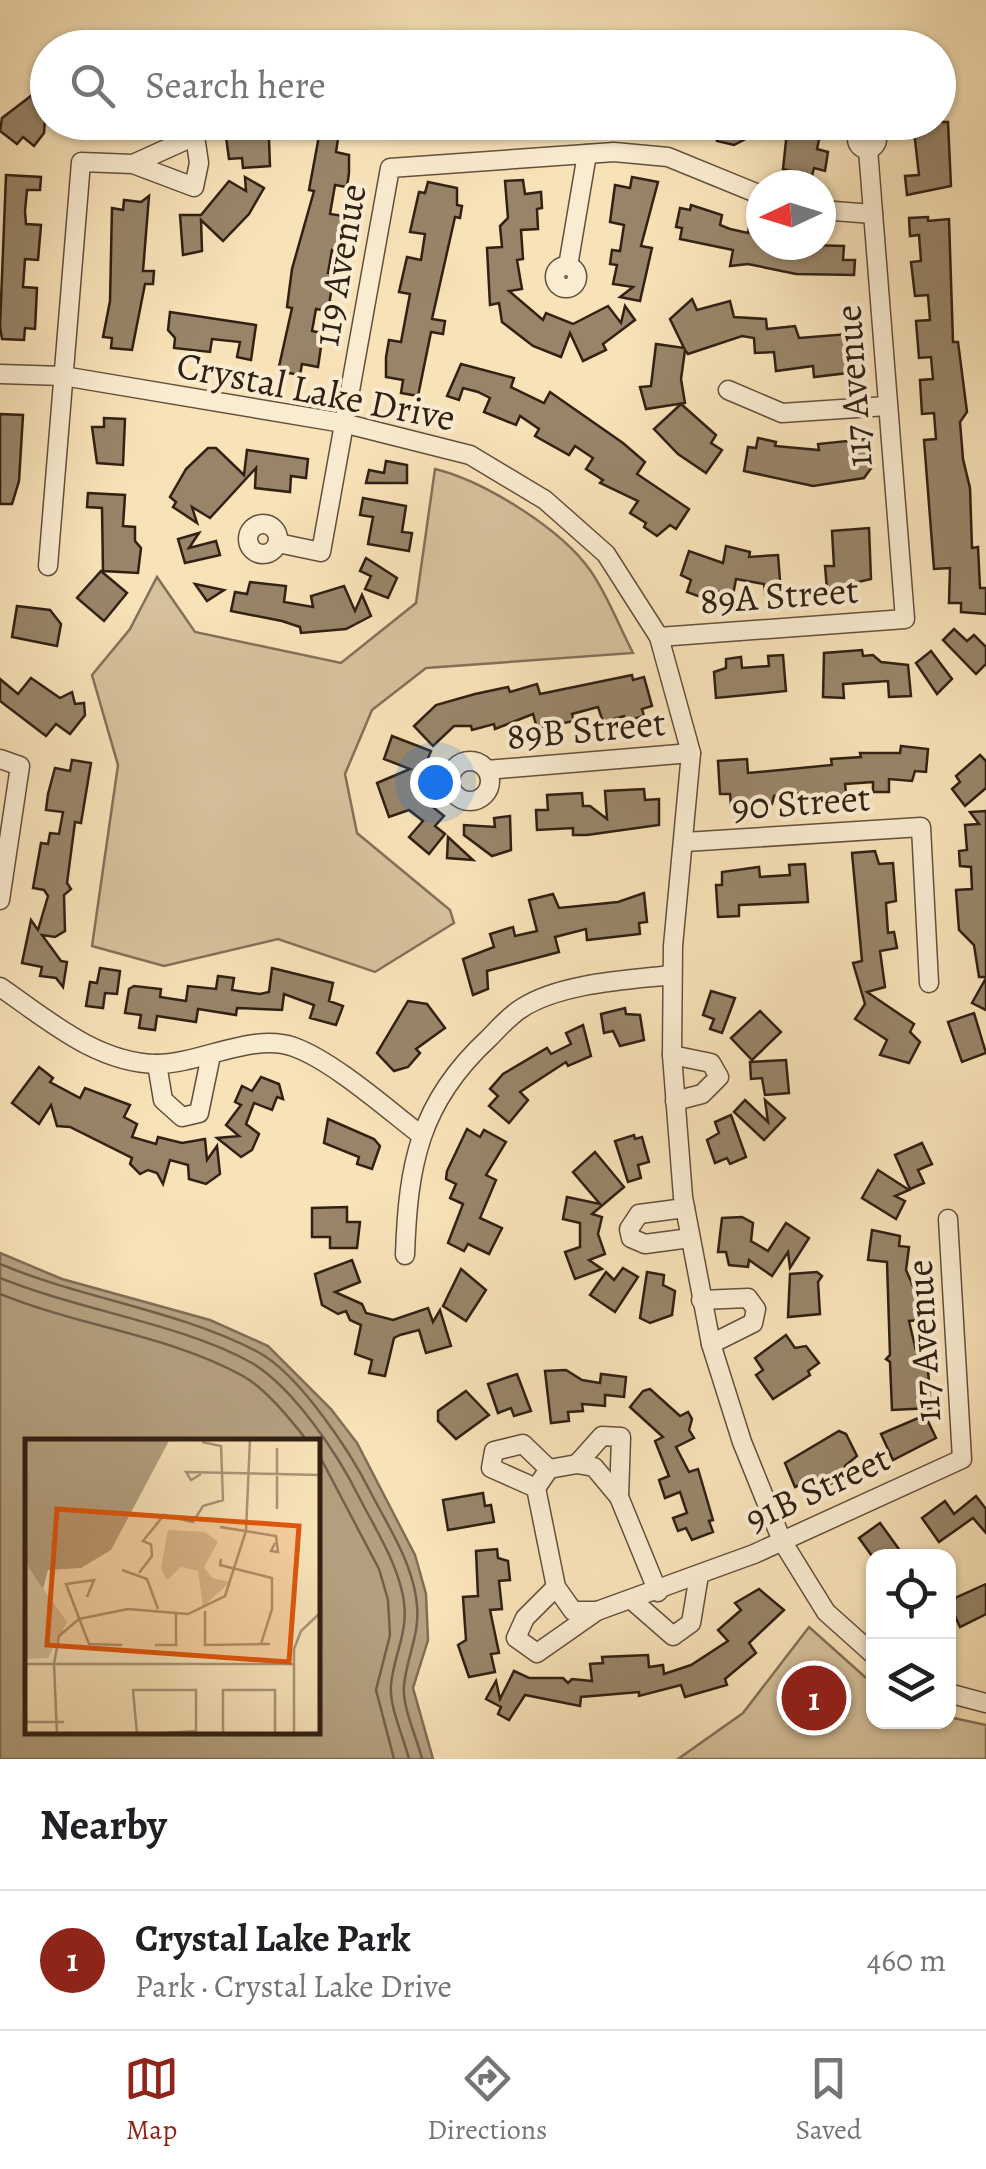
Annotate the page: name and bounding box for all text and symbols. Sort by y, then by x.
search box [30,30,956,140]
icon: search [65,58,120,113]
text: Search here [145,59,326,111]
north arrow [746,170,836,260]
street label: 119 Avenue [299,180,379,350]
street label: 117 Avenue [821,303,885,469]
street label: Crystal Lake Drive [172,339,460,443]
street label: 89A Street [698,564,860,626]
street label: 89B Street [504,696,668,762]
your location [410,757,461,808]
street label: 90 Street [730,771,872,833]
street label: 117 Avenue [893,1258,953,1424]
street label: 91B Street [736,1432,898,1544]
inset map [25,1439,320,1734]
map controls [866,1549,956,1729]
button: locate [866,1549,956,1639]
button: layers [866,1639,956,1729]
pin: 1 [782,1660,846,1736]
text: Nearby [40,1796,167,1853]
text: Crystal Lake Park [135,1912,411,1964]
text: 1 [67,1938,78,1982]
text: 460 m [867,1938,946,1982]
text: Park · Crystal Lake Drive [135,1964,452,2008]
tab: Map [124,2051,179,2149]
tab: Directions [427,2051,547,2149]
tab: Saved [796,2051,862,2149]

